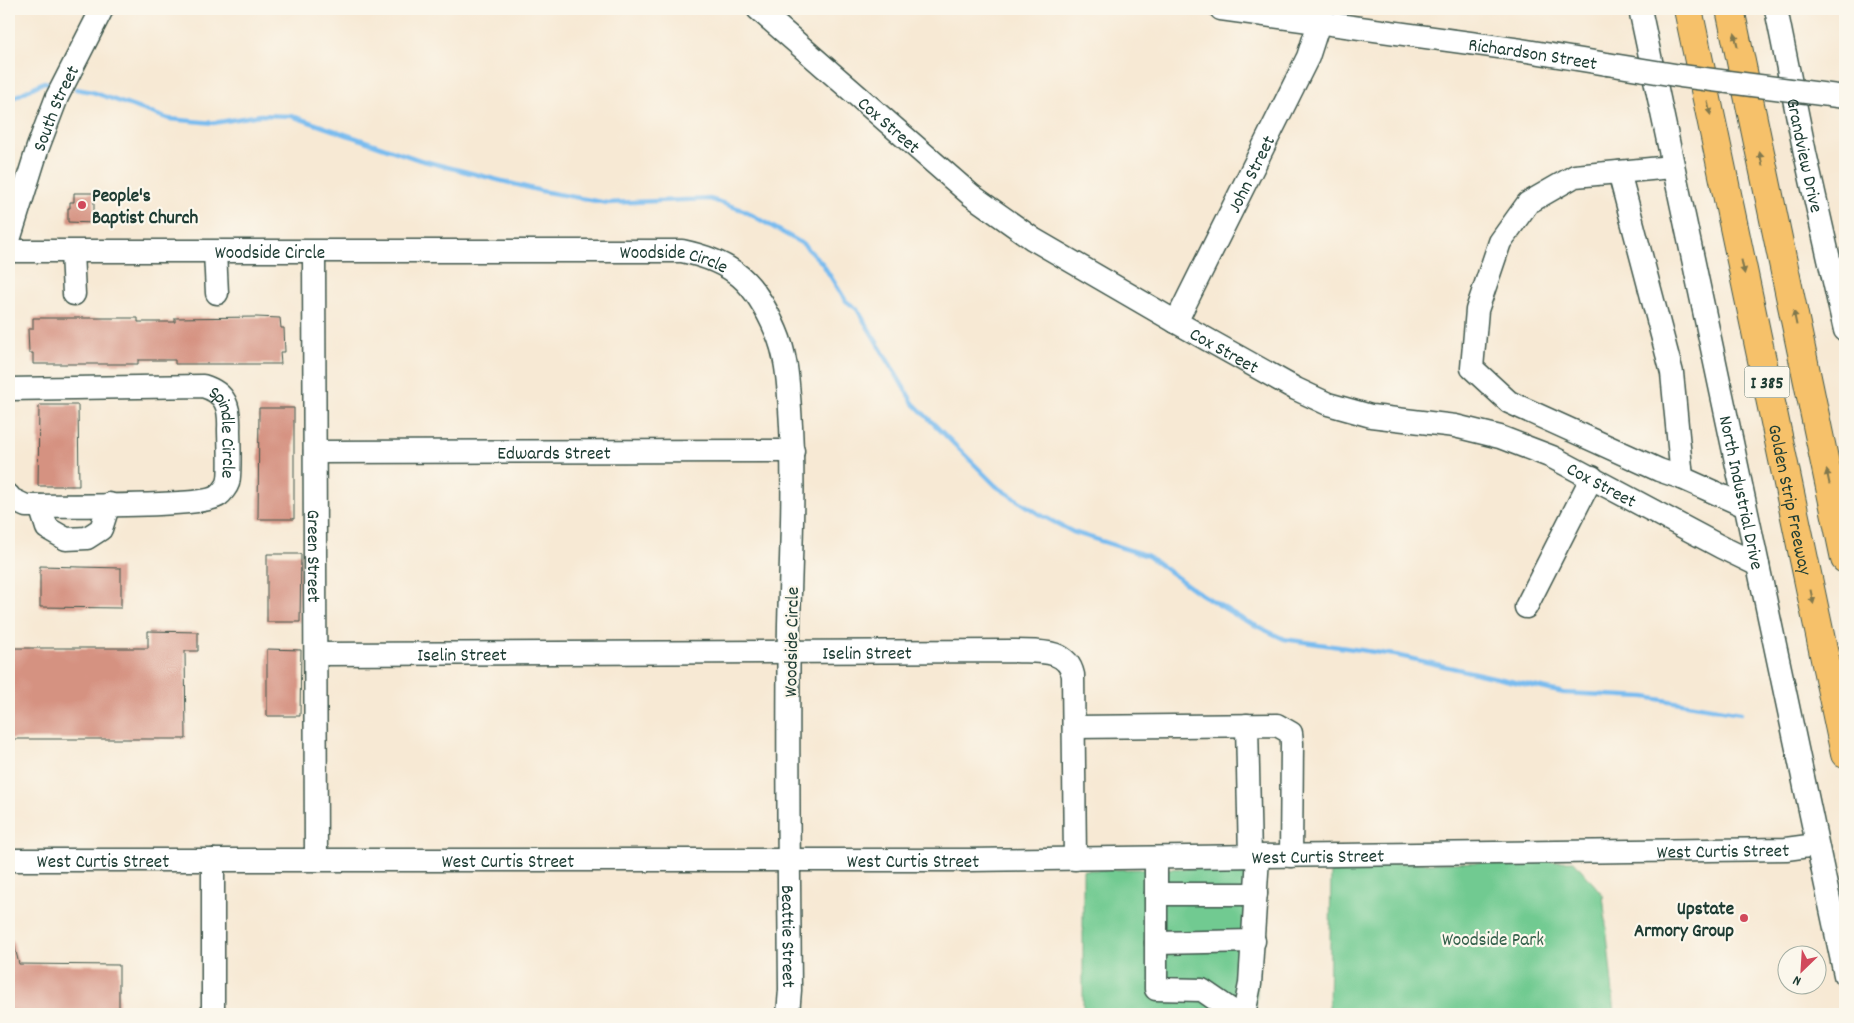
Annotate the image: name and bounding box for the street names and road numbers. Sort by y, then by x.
street label: Richardson Street [1466,33,1599,79]
street label: South Street [28,61,88,156]
street label: Cox Street [850,92,925,162]
street label: Grandview Drive [1777,96,1828,216]
street label: John Street [1222,132,1284,218]
street label: Woodside Circle [215,241,325,268]
street label: Woodside Circle [620,241,732,282]
street label: Cox Street [1184,322,1263,382]
road number: I 385 [1744,367,1790,398]
street label: Spindle Circle [202,381,240,479]
street label: North Industrial Drive [1710,413,1769,572]
street label: Golden Strip Freeway [1759,422,1817,578]
street label: Edwards Street [497,441,611,469]
street label: Cox Street [1561,457,1640,516]
street label: Green Street [298,510,325,602]
street label: Woodside Circle [779,587,808,697]
street label: Iselin Street [822,641,912,669]
street label: Iselin Street [417,643,507,671]
street label: West Curtis Street [1657,839,1789,868]
street label: West Curtis Street [1252,844,1384,873]
street label: West Curtis Street [37,850,169,877]
street label: West Curtis Street [442,850,574,877]
street label: West Curtis Street [847,850,979,877]
street label: Beattie Street [772,885,800,988]

